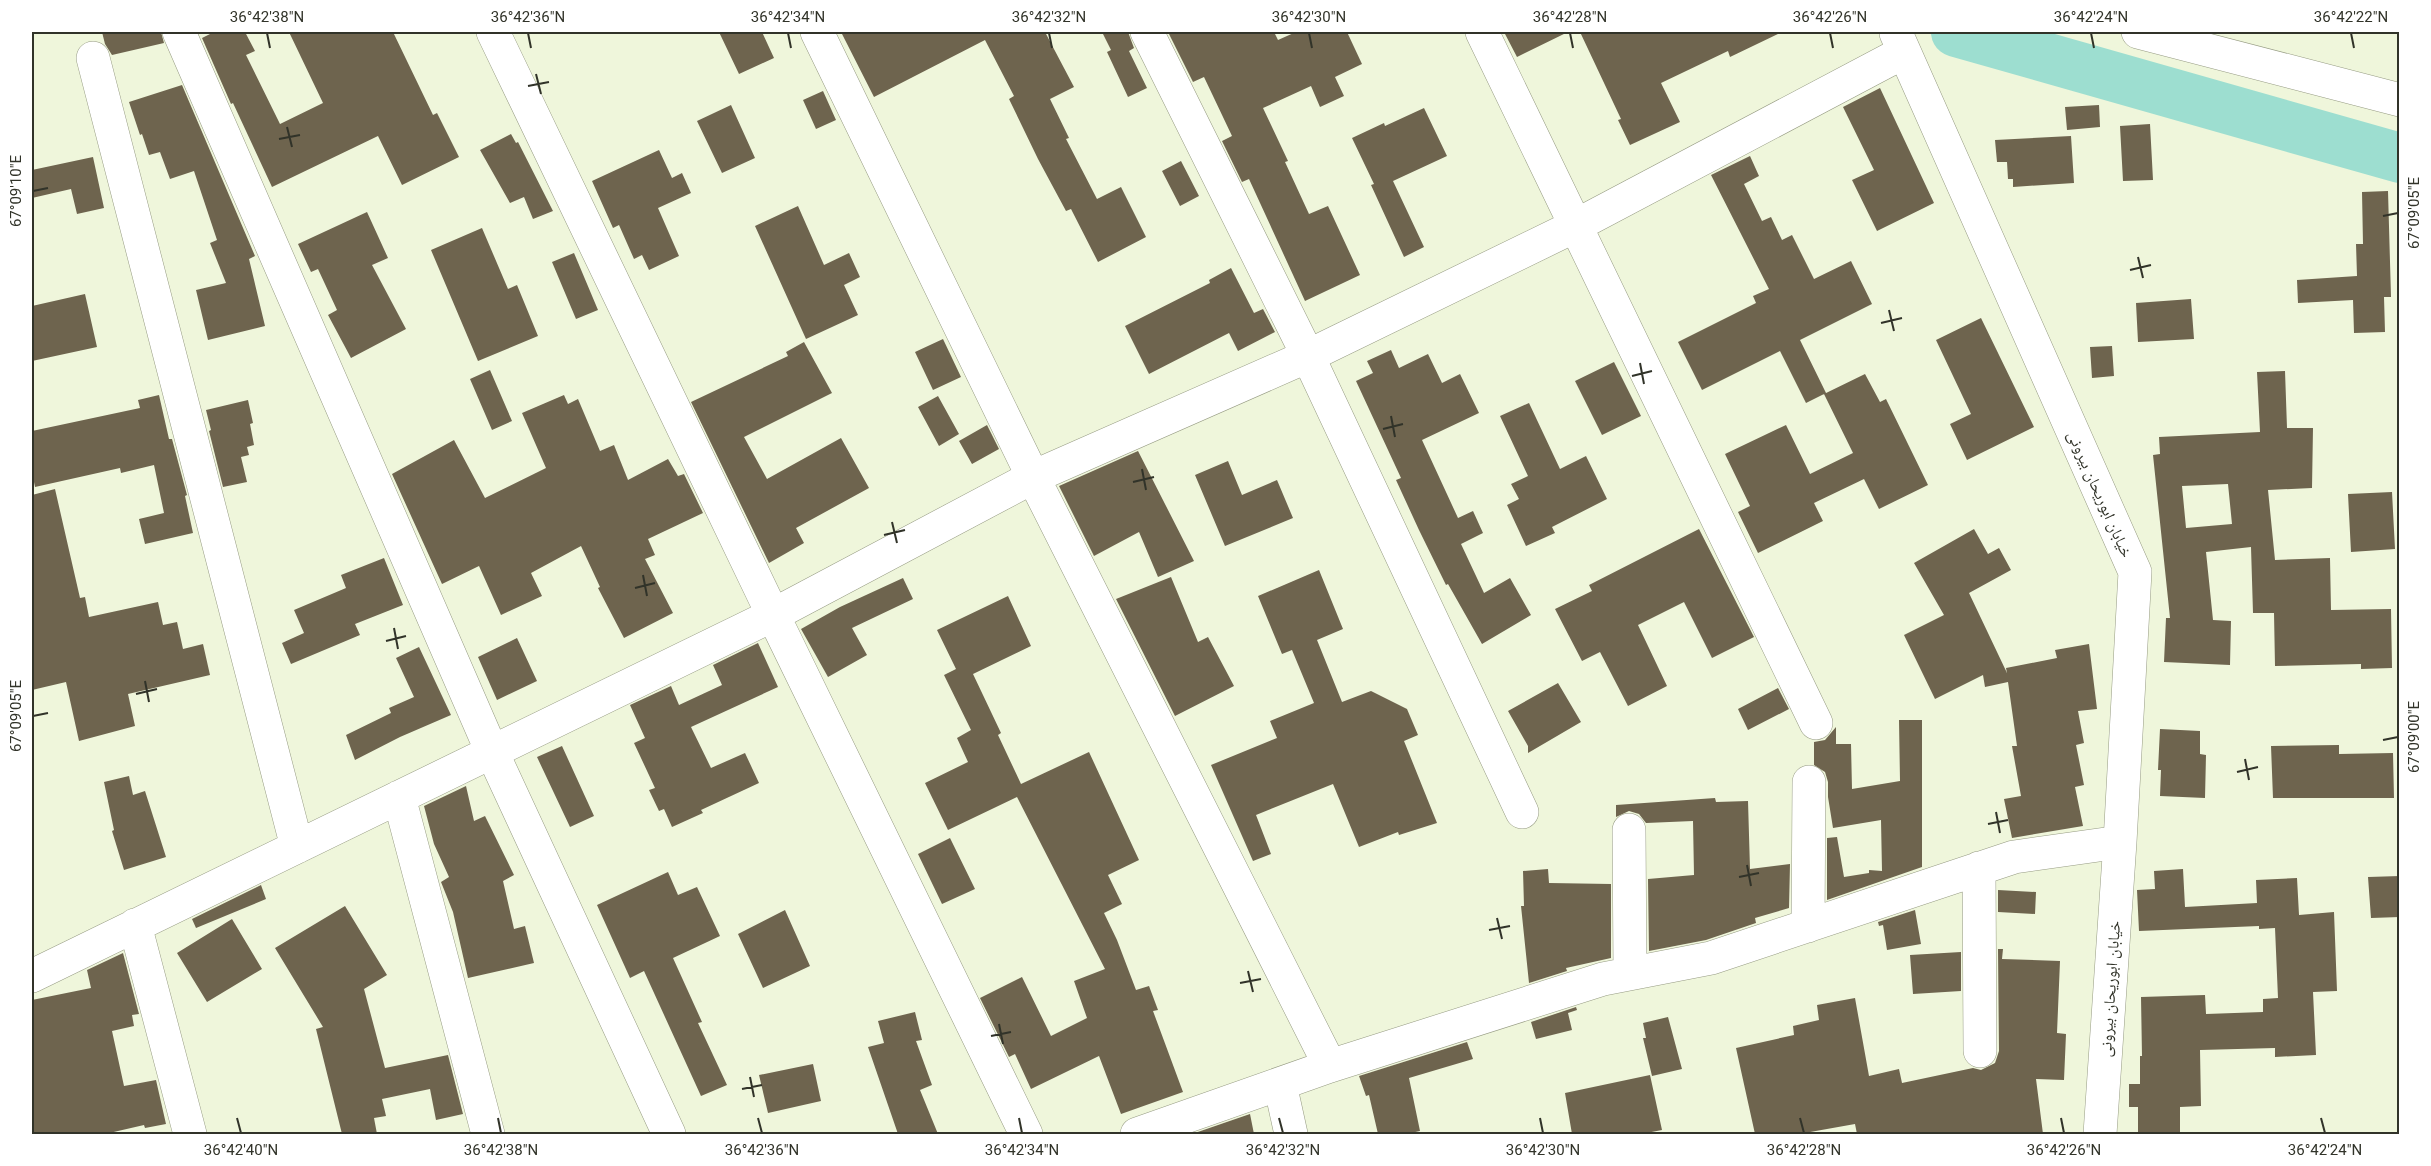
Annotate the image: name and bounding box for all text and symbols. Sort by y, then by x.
text: 36°42'38"N [230,8,304,26]
text: 36°42'36"N [491,8,565,26]
text: 36°42'34"N [751,8,825,26]
text: 36°42'32"N [1012,8,1086,26]
text: 36°42'30"N [1272,8,1346,26]
text: 36°42'28"N [1533,8,1607,26]
text: 36°42'26"N [1793,8,1867,26]
text: 36°42'24"N [2054,8,2128,26]
text: 36°42'22"N [2314,8,2388,26]
text: 67°09'10"E [7,154,25,227]
text: 67°09'05"E [2405,176,2423,249]
street label: خیابان ابوریحان بیرونی [2063,428,2136,561]
text: 67°09'05"E [7,679,25,752]
text: 67°09'00"E [2405,700,2423,773]
street label: خیابان ابوریحان بیرونی [2096,920,2125,1058]
text: 36°42'40"N [204,1141,278,1159]
text: 36°42'38"N [464,1141,538,1159]
text: 36°42'36"N [725,1141,799,1159]
text: 36°42'34"N [985,1141,1059,1159]
text: 36°42'32"N [1246,1141,1320,1159]
text: 36°42'30"N [1506,1141,1580,1159]
text: 36°42'28"N [1767,1141,1841,1159]
text: 36°42'26"N [2027,1141,2101,1159]
text: 36°42'24"N [2288,1141,2362,1159]

